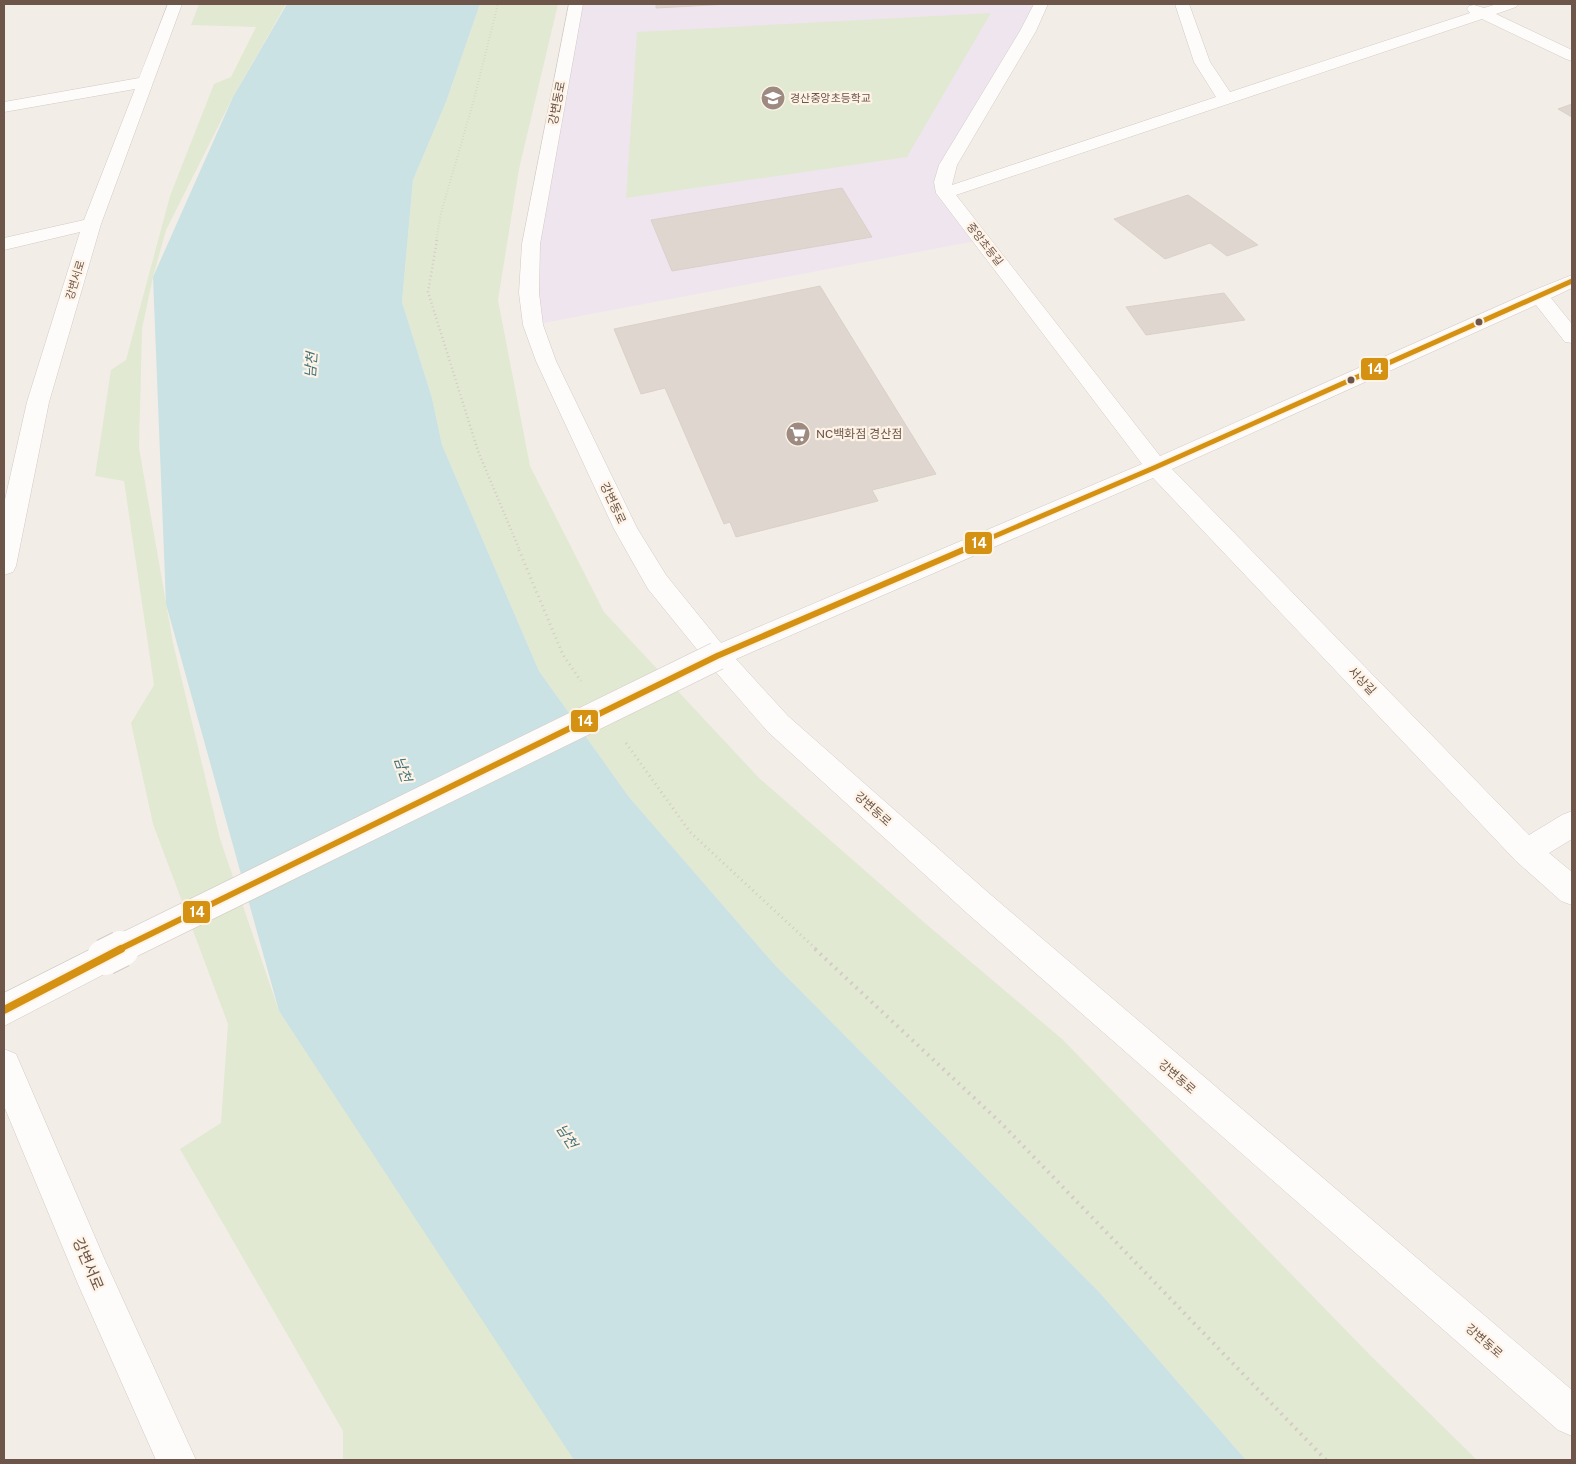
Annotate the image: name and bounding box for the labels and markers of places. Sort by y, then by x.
school or university icon: 경산중앙초등학교 [760,85,786,111]
place label: 경산중앙초등학교 [790,92,871,104]
unlabelled marker [1474,317,1484,327]
unlabelled marker [1346,375,1356,385]
supermarket icon: NC백화점 경산점 [785,421,811,447]
place label: NC백화점 경산점 [816,427,902,441]

